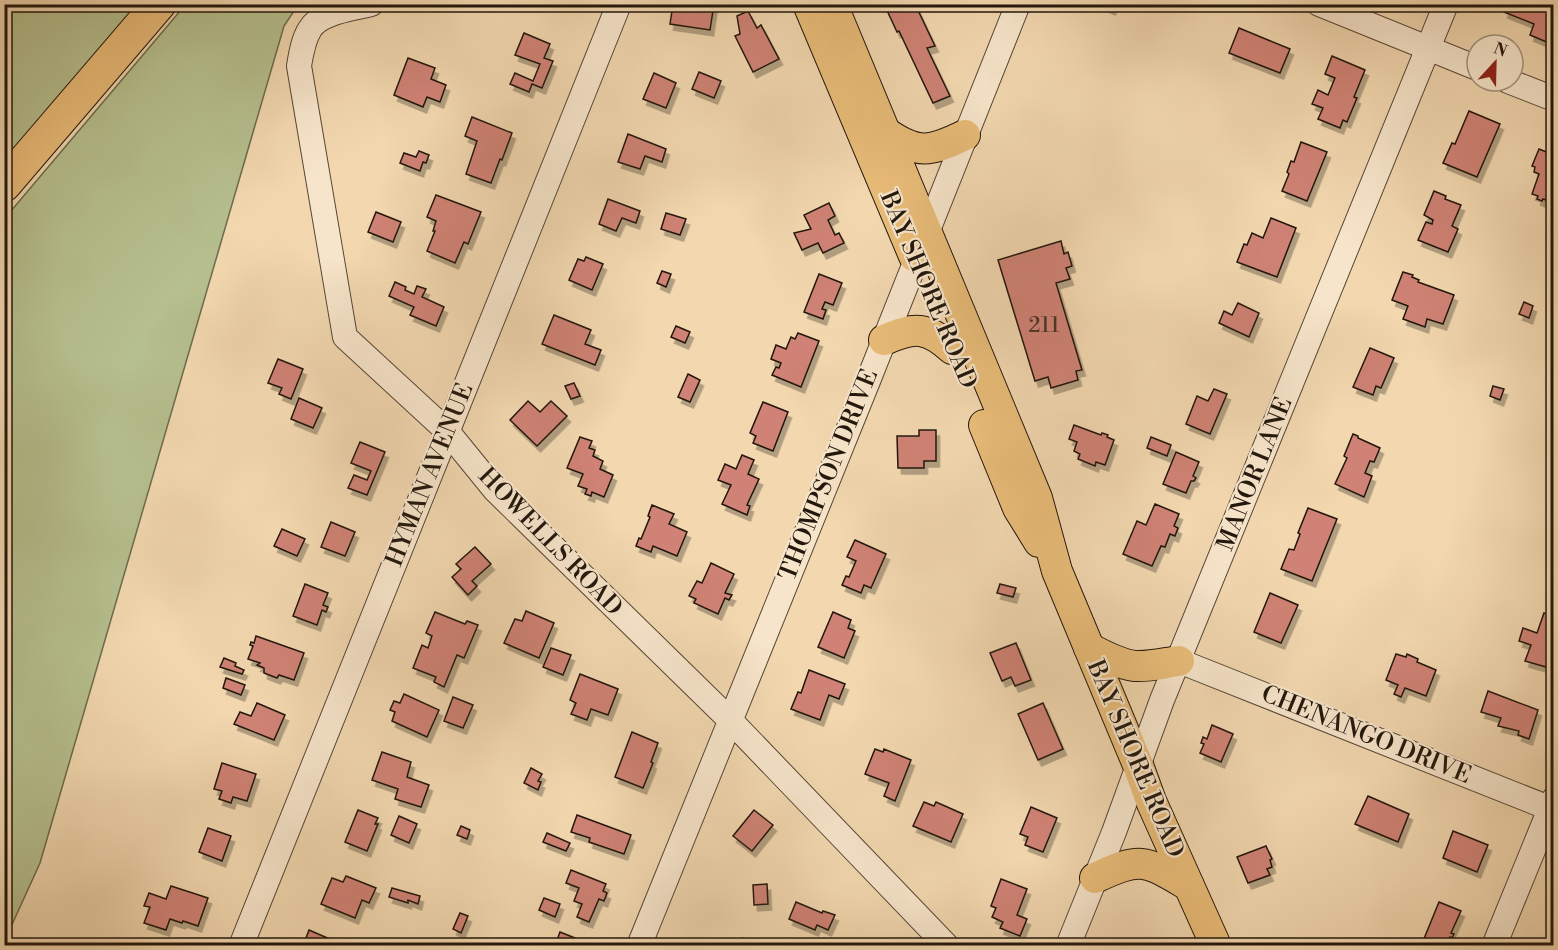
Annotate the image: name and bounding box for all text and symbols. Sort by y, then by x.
north arrow [1465,33,1525,93]
text: N [1491,38,1510,62]
street label: BAY SHORE ROAD [872,186,983,393]
house number: 211 [1029,313,1060,339]
street label: THOMPSON DRIVE [773,365,885,585]
street label: HYMAN AVENUE [380,379,480,571]
street label: MANOR LANE [1211,393,1299,555]
street label: HOWELLS ROAD [472,462,628,622]
street label: BAY SHORE ROAD [1079,655,1190,862]
street label: CHENANGO DRIVE [1257,679,1475,791]

